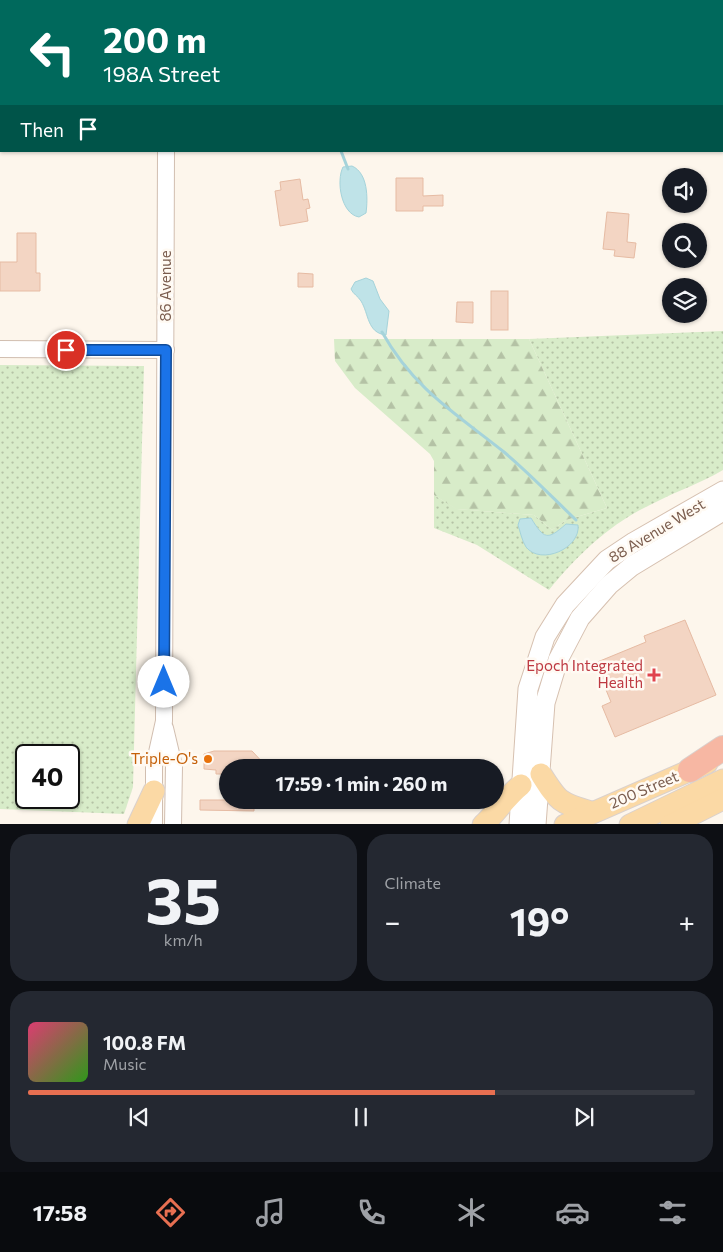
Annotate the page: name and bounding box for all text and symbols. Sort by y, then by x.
text: 200 m [103,17,206,60]
icon: left [20,20,85,85]
text: 198A Street [103,60,220,87]
icon: arrive [74,115,102,143]
text: Then [20,118,64,141]
map controls [662,168,707,323]
button: sound [662,168,707,213]
button: search [662,223,707,268]
street label: 86 Avenue [156,250,174,322]
button: layers [662,278,707,323]
pin [45,329,87,371]
icon: arrive [52,336,80,364]
street label: 88 Avenue West [605,494,708,566]
position arrow [137,655,189,707]
place label: Epoch Integrated Health [526,656,643,691]
marker: Epoch Integrated Health [647,668,661,682]
speed limit sign: 40 [15,744,80,809]
place label: Triple-O's [131,749,198,767]
marker: Triple-O's [202,753,214,765]
street label: 200 Street [606,767,681,812]
text: 17:59 · 1 min · 260 m [276,772,447,795]
text: 35 [145,858,221,937]
text: Climate [385,873,441,892]
text: 19° [510,897,569,944]
text: − [385,904,400,938]
text: + [679,904,695,938]
text: km/h [164,930,203,949]
text: 100.8 FM [103,1031,186,1054]
text: Music [103,1054,147,1073]
icon: previous [125,1103,153,1131]
icon: pause [347,1103,375,1131]
icon: next [570,1103,598,1131]
icon: directions [153,1195,188,1230]
icon: music [253,1195,288,1230]
icon: phone [354,1195,389,1230]
icon: climate [454,1195,489,1230]
icon: car [555,1195,590,1230]
icon: filters [655,1195,690,1230]
text: 17:58 [33,1199,87,1226]

